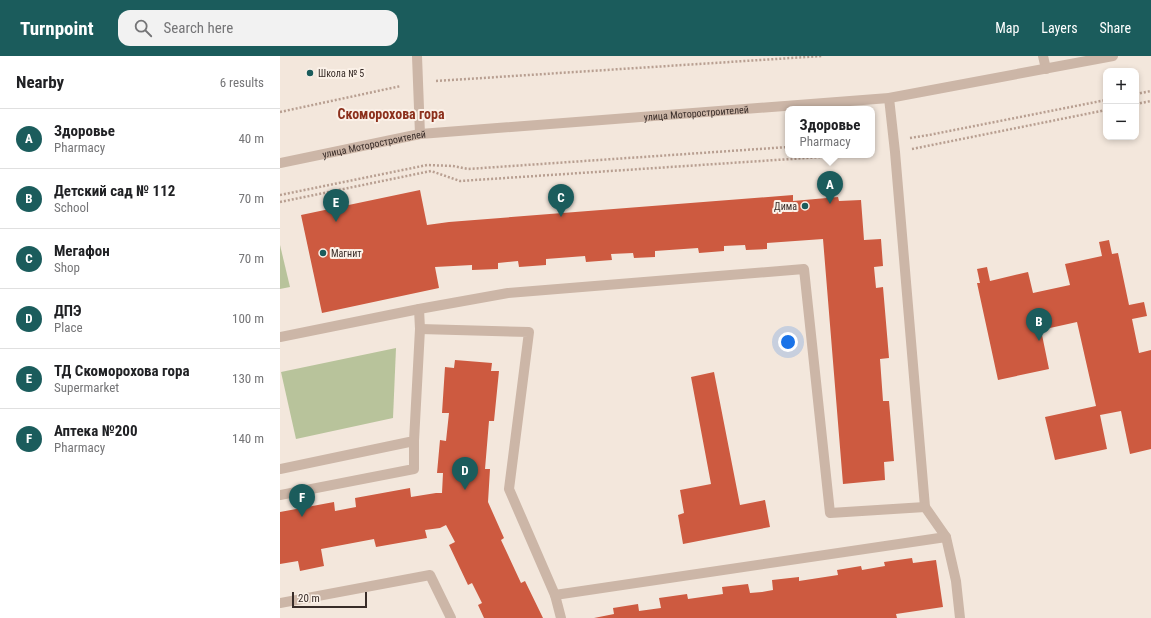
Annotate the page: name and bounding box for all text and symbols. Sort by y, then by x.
search box [118,10,398,46]
text: Turnpoint [20,17,94,40]
icon: search [132,17,154,39]
text: Search here [164,19,233,37]
text: Map [995,20,1019,36]
text: Layers [1041,20,1078,36]
text: Share [1100,20,1131,36]
marker: Школа № 5 [305,68,315,78]
place label: Школа № 5 [318,68,364,79]
map controls [1103,68,1139,140]
button: + [1103,68,1139,104]
text: Nearby [16,72,64,92]
text: 6 results [220,75,264,90]
street label: улица Моторостроителей [643,104,749,123]
button: − [1103,104,1139,140]
district label: Скоморохова гора [338,106,445,122]
popup [785,106,875,158]
text: Здоровье [800,116,860,134]
text: Здоровье [54,122,115,140]
street label: улица Моторостроителей [321,129,426,160]
text: A [25,131,33,146]
text: 40 m [238,131,264,146]
text: Pharmacy [800,134,851,149]
text: Pharmacy [54,140,105,155]
pin: A [817,171,843,204]
text: Детский сад № 112 [54,182,175,200]
pin: C [548,184,574,217]
pin: E [323,189,349,222]
text: B [25,191,33,206]
text: 70 m [238,191,264,206]
text: School [54,200,89,215]
place label: Дима [774,201,797,212]
marker: Дима [800,201,810,211]
text: Мегафон [54,242,110,260]
marker: Магнит [318,248,328,258]
place label: Магнит [331,248,362,259]
text: C [25,251,33,266]
text: 70 m [238,251,264,266]
text: Shop [54,260,80,275]
text: ДПЭ [54,302,82,320]
pin: B [1026,308,1052,341]
text: D [25,311,33,326]
text: 100 m [232,311,264,326]
text: Place [54,320,83,335]
your location [778,332,798,352]
text: ТД Скоморохова гора [54,362,189,380]
text: E [26,371,32,386]
text: 130 m [232,371,264,386]
text: Supermarket [54,380,119,395]
text: Аптека №200 [54,422,138,440]
text: F [26,431,32,446]
text: 140 m [232,431,264,446]
text: Pharmacy [54,440,105,455]
pin: D [452,457,478,490]
pin: F [289,484,315,517]
scale bar [292,590,367,609]
text: 20 m [298,592,320,605]

